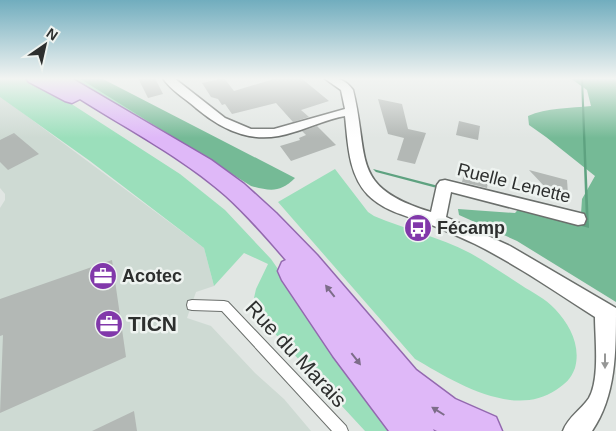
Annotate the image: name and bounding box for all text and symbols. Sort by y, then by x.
north arrow [20,20,70,70]
text: N [44,25,61,44]
street label: Ruelle Lenette [455,159,573,207]
bus stop icon: Fécamp [403,213,433,243]
place label: Fécamp [437,218,505,238]
office icon: Acotec [88,261,118,291]
place label: Acotec [122,266,182,286]
one-way arrow [324,285,335,298]
street label: Rue du Marais [241,296,351,411]
office icon: TICN [94,309,124,339]
place label: TICN [128,312,177,335]
one-way arrow [351,352,362,365]
one-way arrow [601,353,609,369]
one-way arrow [431,406,445,416]

